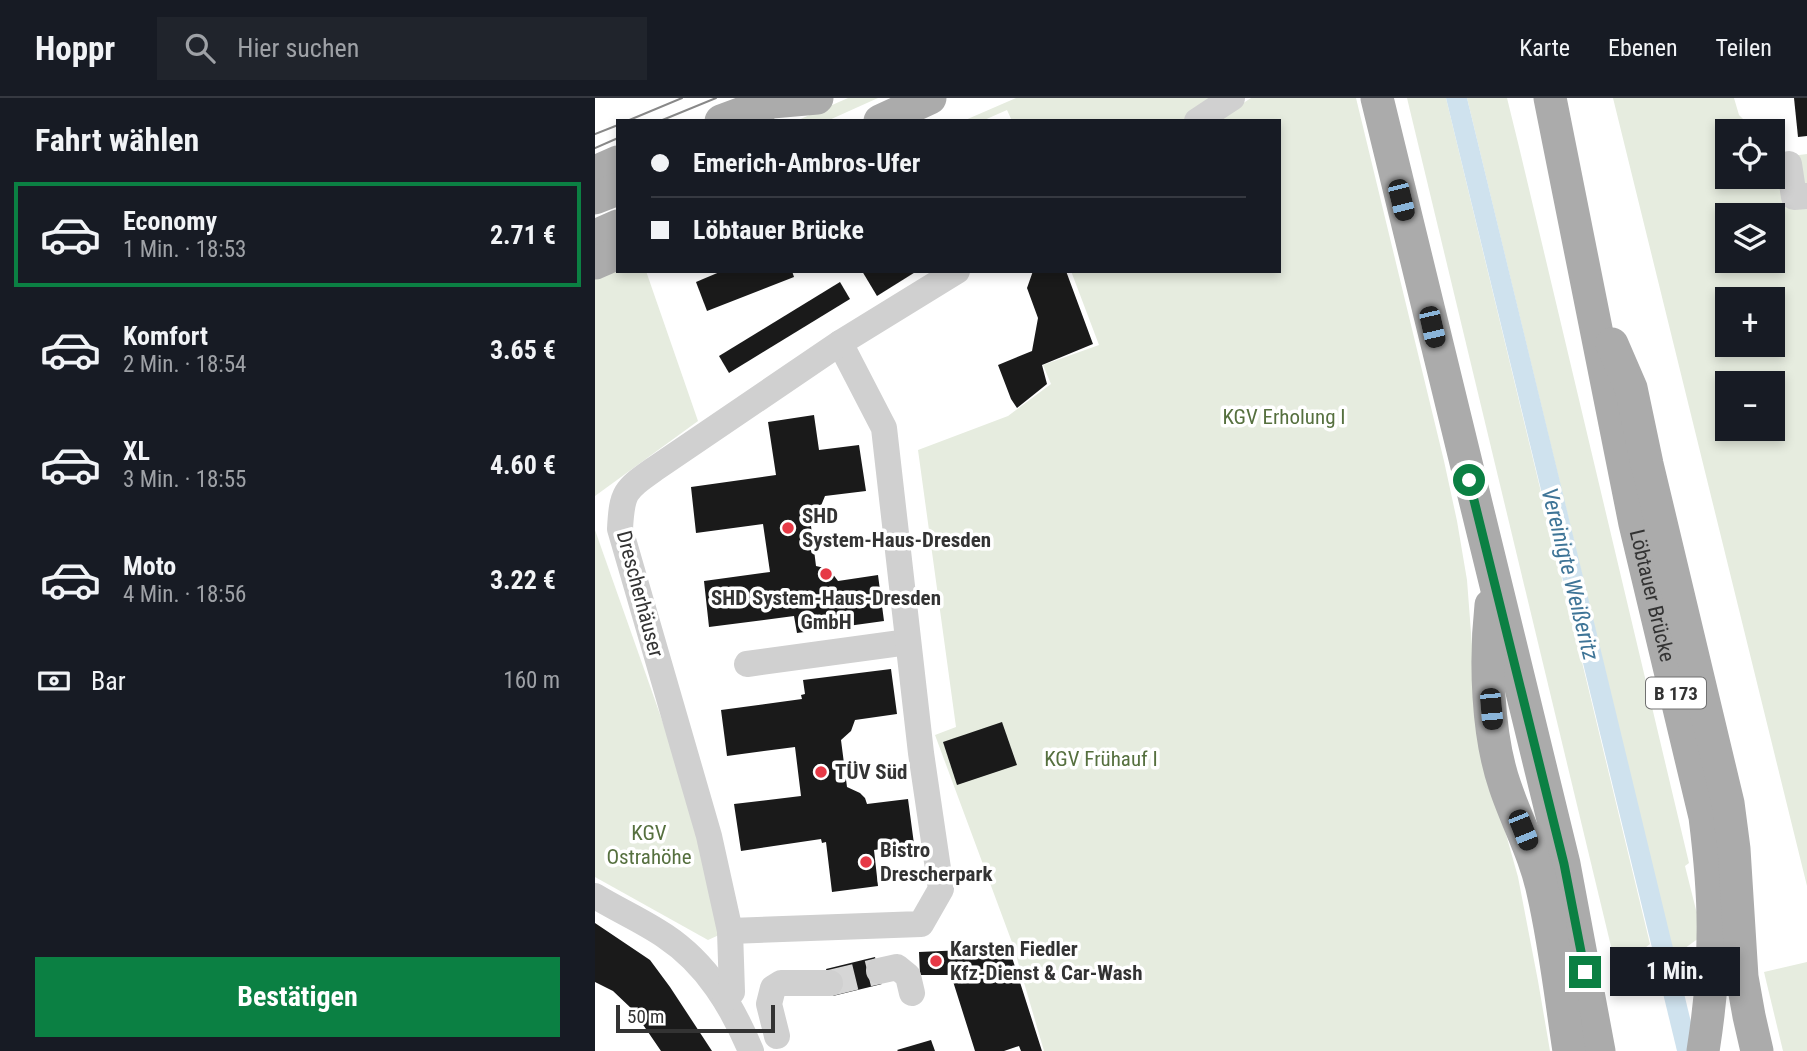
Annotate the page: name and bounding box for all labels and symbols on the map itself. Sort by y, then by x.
car [1386,177,1417,223]
car [1418,304,1447,350]
park label: KGV Erholung I [1222,405,1346,429]
route start [1453,464,1485,496]
water label: Vereinigte Weißeritz [1536,485,1604,663]
place label: SHD System-Haus-Dresden [802,504,991,552]
marker: SHD System-Haus-Dresden [780,520,796,536]
street label: Löbtauer Brücke [1625,527,1680,664]
street label: Drescherhäuser [612,528,668,660]
marker: SHD System-Haus-Dresden GmbH [818,566,834,582]
place label: SHD System-Haus-Dresden GmbH [711,586,941,634]
road number: B 173 [1646,678,1706,708]
car [1479,687,1504,731]
park label: KGV Frühauf I [1044,747,1158,771]
place label: TÜV Süd [835,760,907,784]
marker: TÜV Süd [813,764,829,780]
car [1506,807,1541,853]
park label: KGV Ostrahöhe [606,821,692,869]
place label: Bistro Drescherpark [880,838,993,886]
marker: Bistro Drescherpark [858,854,874,870]
place label: Karsten Fiedler Kfz-Dienst & Car-Wash [950,937,1142,985]
callout: 1 Min. [1609,948,1739,996]
marker: Karsten Fiedler Kfz-Dienst & Car-Wash [928,953,944,969]
route end [1569,956,1601,988]
scale bar [616,1002,775,1034]

